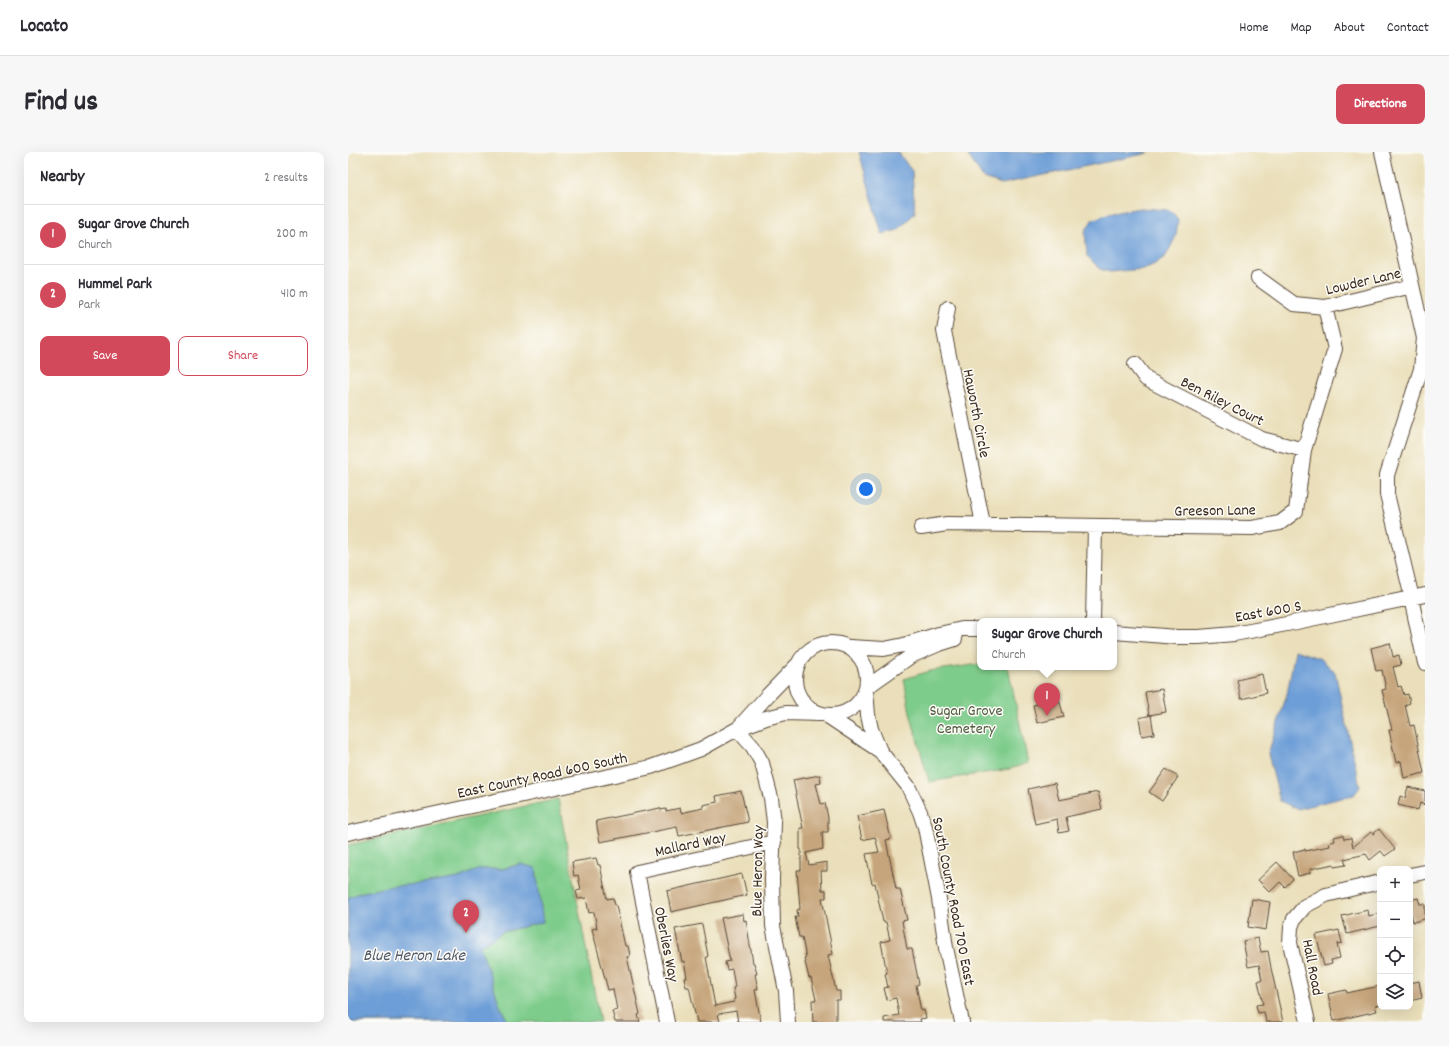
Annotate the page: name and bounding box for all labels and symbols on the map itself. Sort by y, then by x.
street label: Lowder Lane [1324,263,1403,302]
street label: Haworth Circle [956,367,995,460]
street label: Ben Riley Court [1176,371,1268,433]
your location [856,479,876,499]
street label: Greeson Lane [1174,499,1256,524]
street label: East 600 S [1233,595,1303,630]
pin: 1 [1034,683,1060,716]
park label: Sugar Grove Cemetery [930,700,1002,741]
street label: East County Road 600 South [455,747,630,806]
street label: South County Road 700 East [925,815,980,988]
street label: Blue Heron Way [746,825,771,917]
street label: Mallard Way [653,827,729,864]
pin: 2 [453,900,479,933]
street label: Oberlies Way [647,905,684,985]
street label: Hall Road [1295,937,1328,998]
water label: Blue Heron Lake [363,945,467,969]

